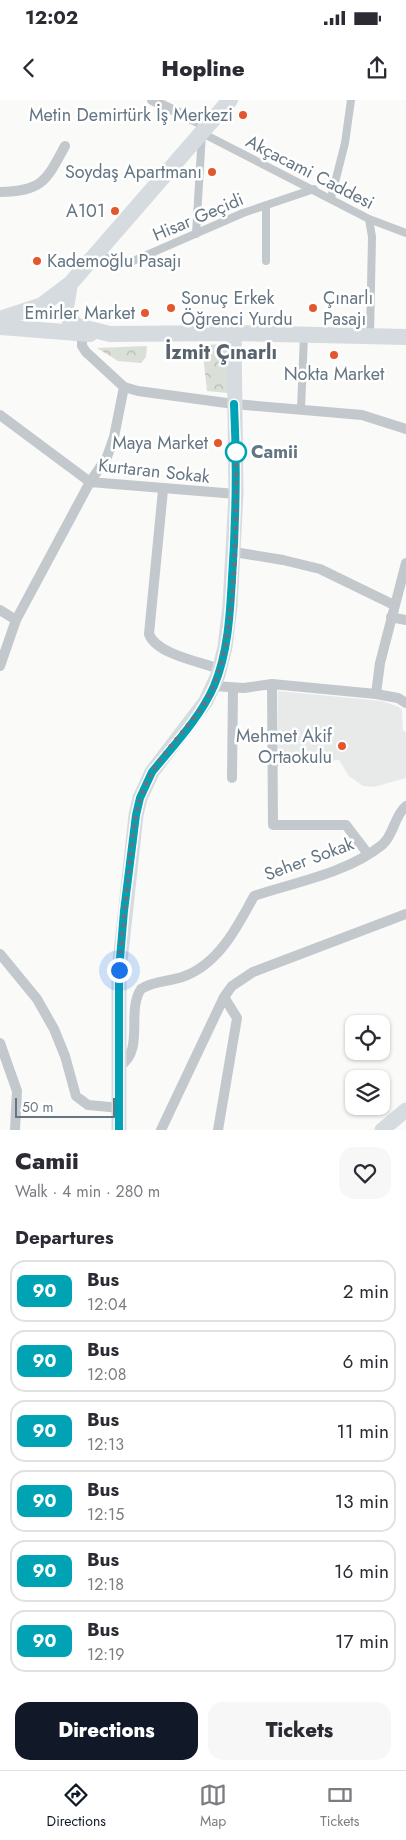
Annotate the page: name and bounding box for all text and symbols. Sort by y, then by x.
text: 12:02 [25,4,78,31]
text: Hopline [161,52,245,84]
icon: back [15,54,43,82]
icon: share [363,54,391,82]
place label: Metin Demirtürk İş Merkezi [29,102,233,128]
marker: Metin Demirtürk İş Merkezi [237,109,249,121]
street label: Akçacami Caddesi [241,128,379,216]
place label: Soydaş Apartmanı [65,159,202,185]
marker: Soydaş Apartmanı [206,166,218,178]
street label: Hisar Geçidi [149,186,247,248]
place label: A101 [66,198,105,224]
marker: A101 [109,205,121,217]
place label: Kademoğlu Pasajı [47,248,182,274]
marker: Kademoğlu Pasajı [31,255,43,267]
place label: Sonuç Erkek Öğrenci Yurdu [181,285,293,332]
place label: Çınarlı Pasajı [323,285,373,332]
place label: Emirler Market [25,300,136,326]
marker: Sonuç Erkek Öğrenci Yurdu [165,302,177,314]
marker: Çınarlı Pasajı [307,302,319,314]
marker: Emirler Market [139,307,151,319]
district label: İzmit Çınarlı [165,338,277,367]
marker: Nokta Market [328,349,340,361]
place label: Nokta Market [284,361,385,387]
place label: Maya Market [112,430,209,456]
marker: Maya Market [212,437,224,449]
place label: Camii [251,439,298,465]
marker: Camii [225,441,247,463]
street label: Kurtaran Sokak [97,452,211,490]
place label: Mehmet Akif Ortaokulu [236,723,333,770]
marker: Mehmet Akif Ortaokulu [336,740,348,752]
street label: Seher Sokak [261,831,358,887]
your location [107,958,132,983]
map controls [345,1015,390,1115]
button: locate [345,1015,390,1060]
button: layers [345,1070,390,1115]
scale bar [15,1095,115,1118]
text: 50 m [22,1097,53,1117]
text: Camii [15,1143,79,1178]
button: heart [339,1147,391,1199]
text: Walk · 4 min · 280 m [15,1180,160,1203]
text: Departures [15,1224,114,1251]
text: Bus [87,1266,119,1293]
text: 90 [33,1278,56,1304]
text: 2 min [343,1278,389,1305]
text: 12:04 [87,1293,127,1316]
text: Bus [87,1336,119,1363]
text: 90 [33,1348,56,1374]
text: 6 min [343,1348,389,1375]
text: 12:08 [87,1363,126,1386]
text: Bus [87,1406,119,1433]
text: 90 [33,1418,56,1444]
text: 11 min [336,1418,389,1445]
text: 12:13 [87,1433,124,1456]
text: Bus [87,1476,119,1503]
text: 90 [33,1488,56,1514]
text: 13 min [335,1488,389,1515]
text: 12:15 [87,1503,124,1526]
text: Bus [87,1546,119,1573]
text: 90 [33,1558,56,1584]
text: 16 min [334,1558,389,1585]
text: 12:18 [87,1573,124,1596]
text: Bus [87,1616,119,1643]
text: 90 [33,1628,56,1654]
text: 17 min [335,1628,389,1655]
text: 12:19 [87,1643,125,1666]
button: Directions [15,1702,198,1760]
button: Tickets [208,1702,391,1760]
tab: Directions [47,1781,106,1831]
tab: Map [199,1781,227,1831]
tab: Tickets [320,1781,359,1831]

